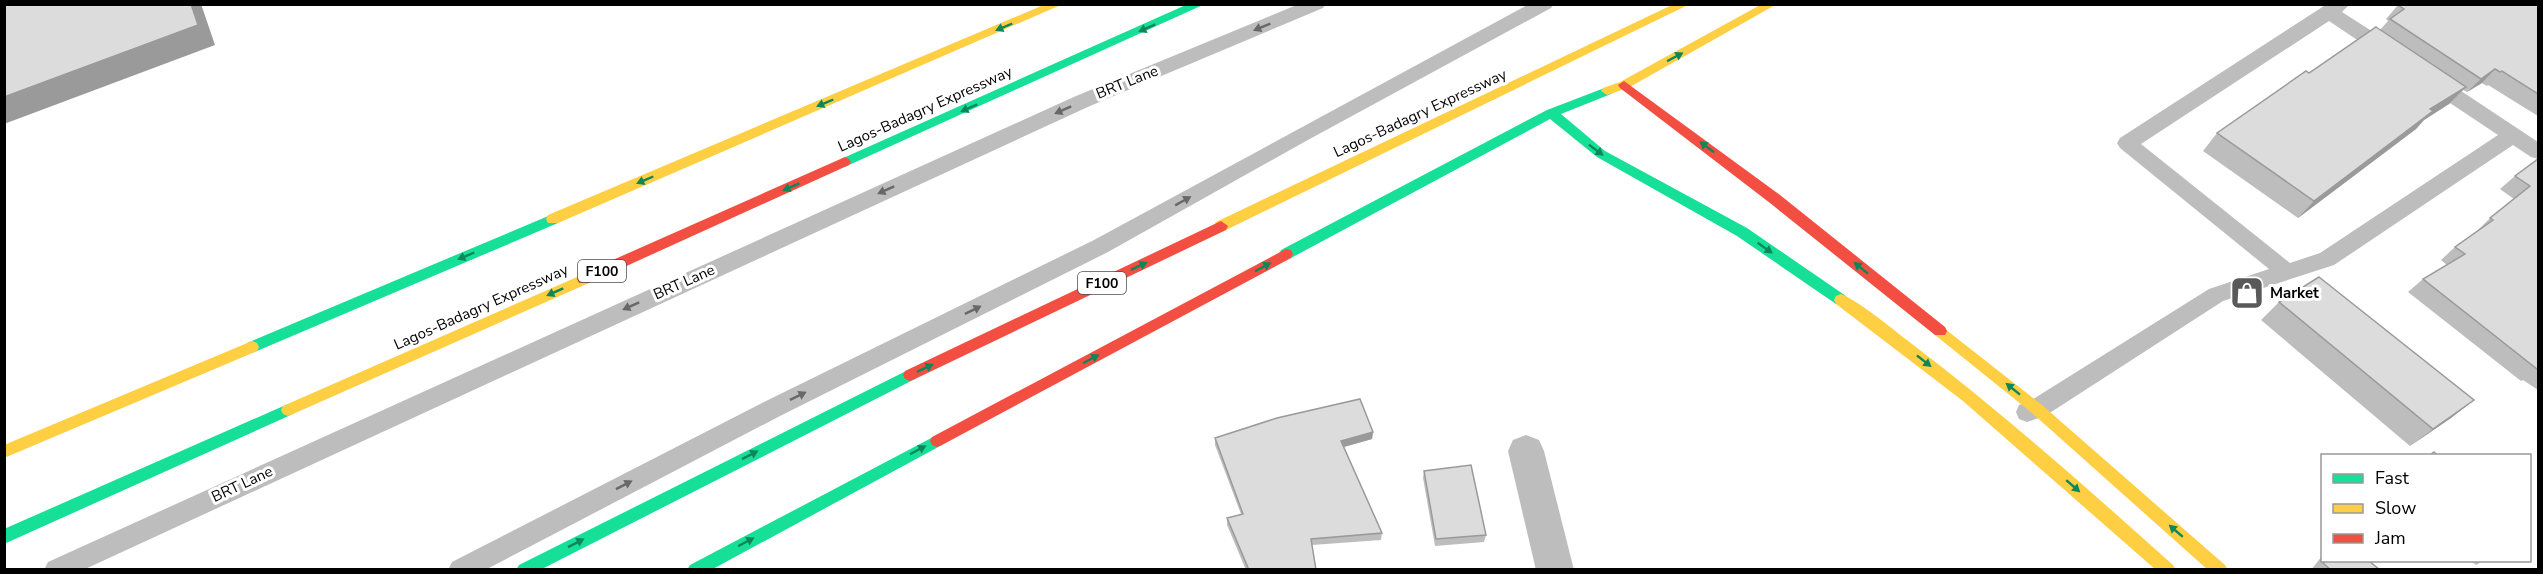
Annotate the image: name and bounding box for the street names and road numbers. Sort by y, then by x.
street label: BRT Lane [1093,60,1161,104]
street label: Lagos-Badagry Expressway [835,61,1016,157]
street label: Lagos-Badagry Expressway [1330,64,1510,162]
street label: Lagos-Badagry Expressway [391,259,572,355]
road number: F100 [578,260,626,282]
street label: BRT Lane [650,260,718,304]
road number: F100 [1078,272,1126,294]
street label: BRT Lane [208,461,276,507]

